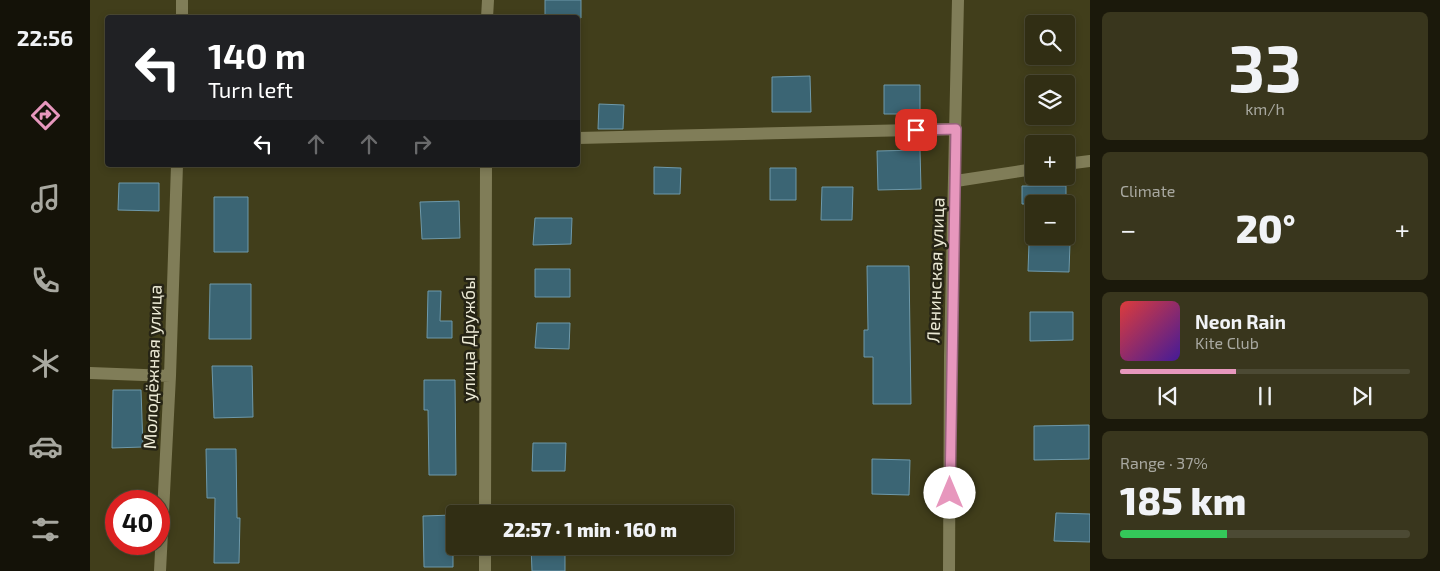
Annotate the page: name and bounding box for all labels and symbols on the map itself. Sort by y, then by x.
pin [895,109,937,151]
street label: Ленинская улица [921,197,949,343]
street label: улица Дружбы [457,277,479,401]
street label: Молодёжная улица [138,284,166,450]
position arrow [923,466,975,518]
speed limit sign: 40 [105,490,170,555]

